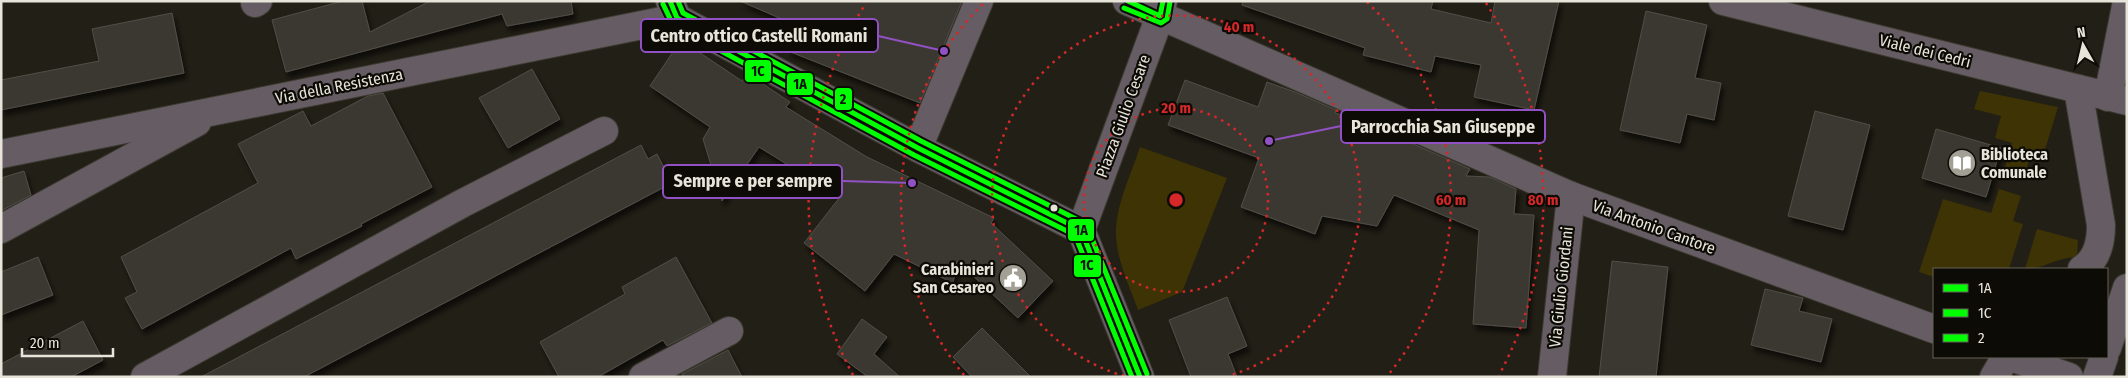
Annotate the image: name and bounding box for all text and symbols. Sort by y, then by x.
text: 40 m [1224,18,1254,36]
callout: Centro ottico Castelli Romani [641,19,878,52]
north arrow [2058,20,2108,70]
text: N [2076,24,2087,42]
text: Centro ottico Castelli Romani [651,25,867,47]
street label: Viale dei Cedri [1877,30,1973,72]
street label: Piazza Giulio Cesare [1092,52,1154,180]
line badge: 1C [744,59,772,83]
text: 1C [751,63,765,80]
street label: Via della Resistenza [274,64,405,108]
line badge: 1A [786,72,814,96]
text: 1A [793,76,807,93]
line badge: 2 [834,87,853,111]
text: 2 [839,91,847,108]
text: 20 m [1160,99,1191,117]
callout: Parrocchia San Giuseppe [1341,110,1545,143]
text: Parrocchia San Giuseppe [1351,116,1535,138]
place label: Biblioteca Comunale [1981,145,2048,182]
library icon: Biblioteca Comunale [1947,148,1977,178]
callout: Sempre e per sempre [663,165,842,198]
text: Sempre e per sempre [674,170,832,192]
centre of rings [1167,191,1185,209]
text: 60 m [1436,191,1466,209]
text: 80 m [1528,191,1558,209]
street label: Via Antonio Cantore [1590,196,1718,258]
unlabelled marker [1049,203,1059,213]
line badge: 1A [1067,218,1095,242]
text: 1A [1074,222,1088,239]
street label: Via Giulio Giordani [1545,226,1577,348]
line badge: 1C [1073,254,1102,278]
text: 1C [1080,257,1094,274]
place label: Carabinieri San Cesareo [913,260,994,297]
public building icon: Carabinieri San Cesareo [998,263,1028,293]
legend [1933,268,2108,358]
text: 1A [1978,279,1992,297]
text: 1C [1978,304,1992,322]
scale bar [22,326,114,358]
text: 2 [1978,329,1985,347]
text: 20 m [30,334,60,352]

